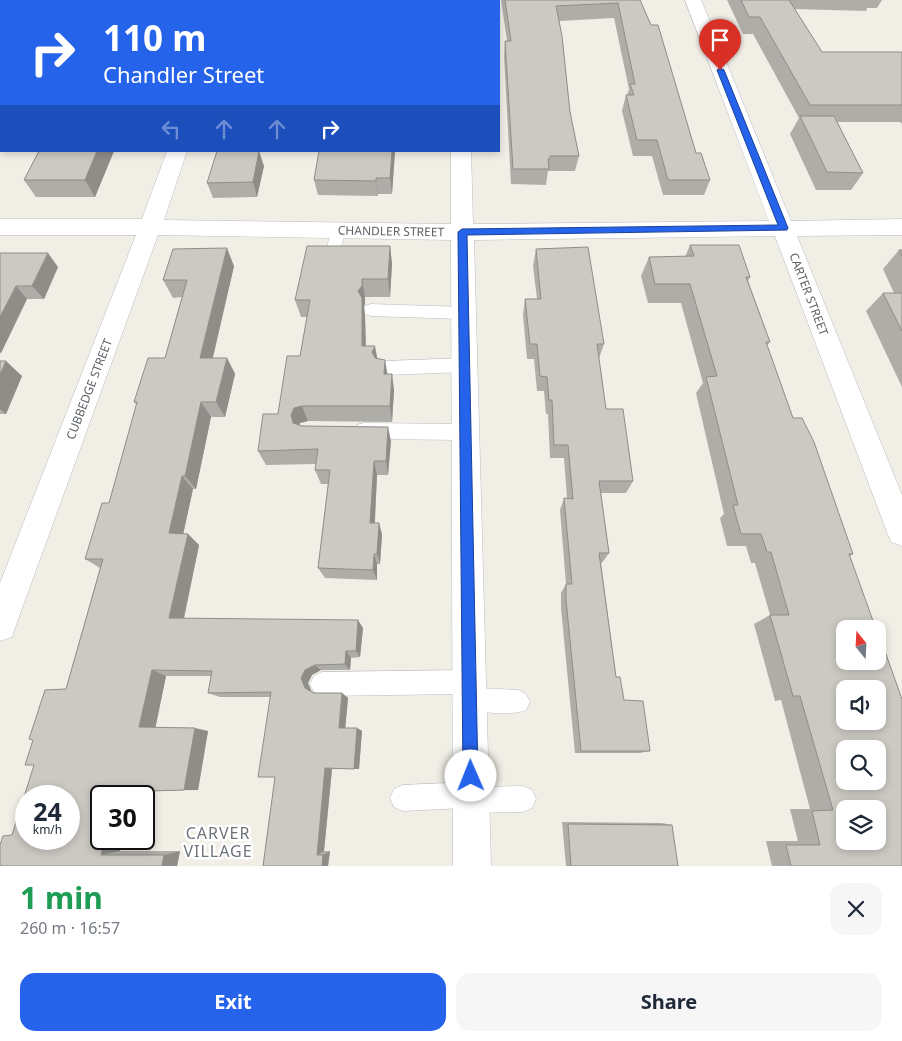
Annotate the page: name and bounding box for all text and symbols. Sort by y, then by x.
text: 110 m [103,14,206,61]
pin [699,19,741,70]
icon: right [20,20,85,85]
icon: arrive [706,26,734,54]
text: Chandler Street [103,59,264,89]
icon: left [157,115,185,143]
icon: ahead [210,115,238,143]
icon: ahead [263,115,291,143]
icon: right [316,115,344,143]
street label: CHANDLER STREET [338,222,445,240]
street label: CARTER STREET [785,250,833,338]
street label: CUBBEDGE STREET [62,336,116,442]
north arrow [836,620,886,670]
map controls [836,620,886,850]
button: sound [836,680,886,730]
button: search [836,740,886,790]
position arrow [444,749,496,801]
speed limit sign: 30 [90,785,155,850]
text: 24 [33,794,62,828]
button: layers [836,800,886,850]
text: km/h [33,821,62,838]
district label: CARVER VILLAGE [183,822,253,862]
text: 1 min [20,877,103,918]
button: close [830,883,882,935]
text: 260 m · 16:57 [20,917,120,939]
button: Exit [20,973,446,1031]
button: Share [456,973,882,1031]

